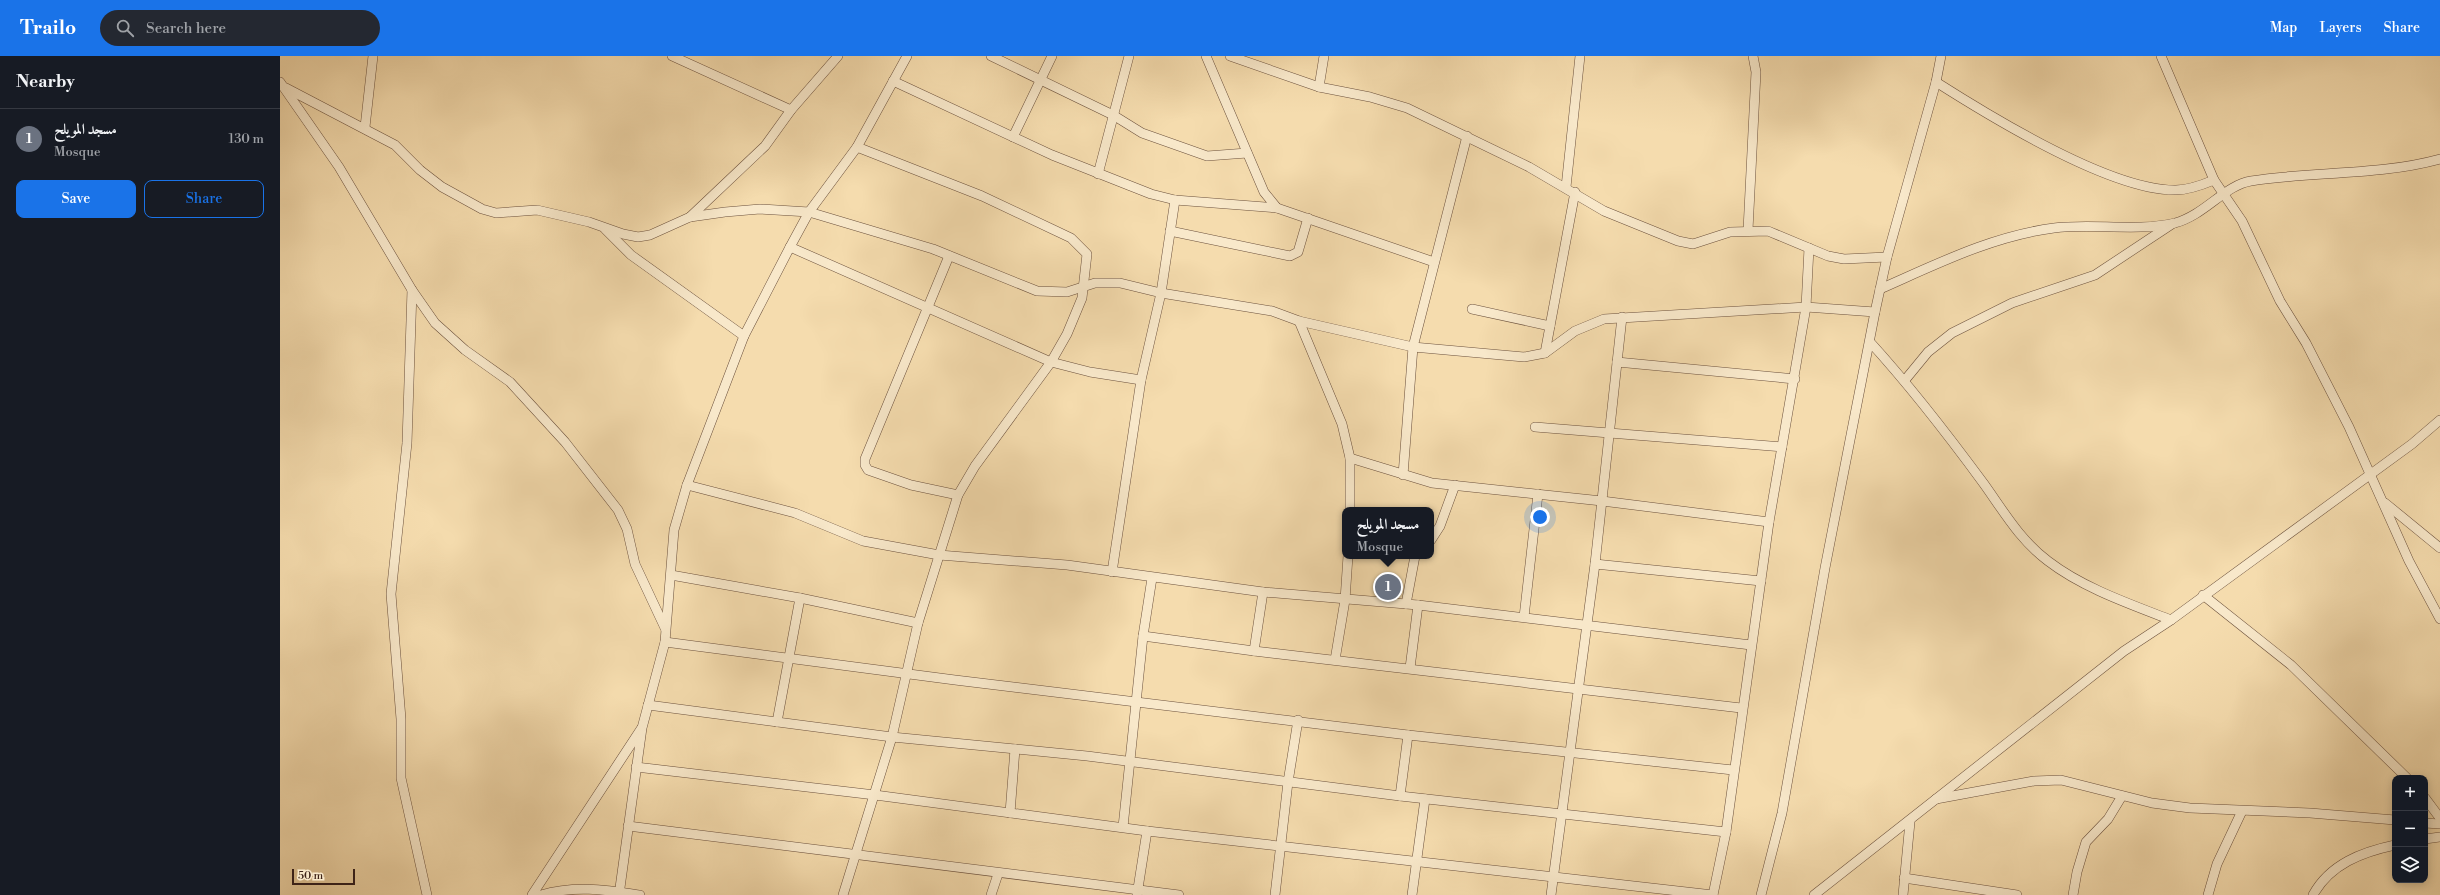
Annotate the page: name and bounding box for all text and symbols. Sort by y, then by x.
search box [100,10,380,46]
text: Trailo [20,16,76,40]
icon: search [114,17,136,39]
text: Search here [146,19,226,38]
text: Map [2270,19,2297,37]
text: Layers [2319,19,2362,37]
text: Share [2384,19,2420,37]
text: Nearby [16,71,75,93]
text: مسجد المويلح [54,120,117,139]
text: 1 [26,131,32,147]
text: 130 m [229,131,264,147]
text: Mosque [54,144,101,160]
button: Save [16,180,136,218]
button: Share [144,180,264,218]
popup [1342,507,1434,559]
your location [1530,507,1550,527]
text: مسجد المويلح [1357,515,1419,534]
text: Mosque [1357,539,1403,555]
pin: 1 [1375,572,1401,602]
map controls [2392,775,2428,883]
button: + [2392,775,2428,811]
button: − [2392,811,2428,847]
button: layers [2392,847,2428,883]
scale bar [292,867,355,886]
text: 50 m [298,869,323,883]

